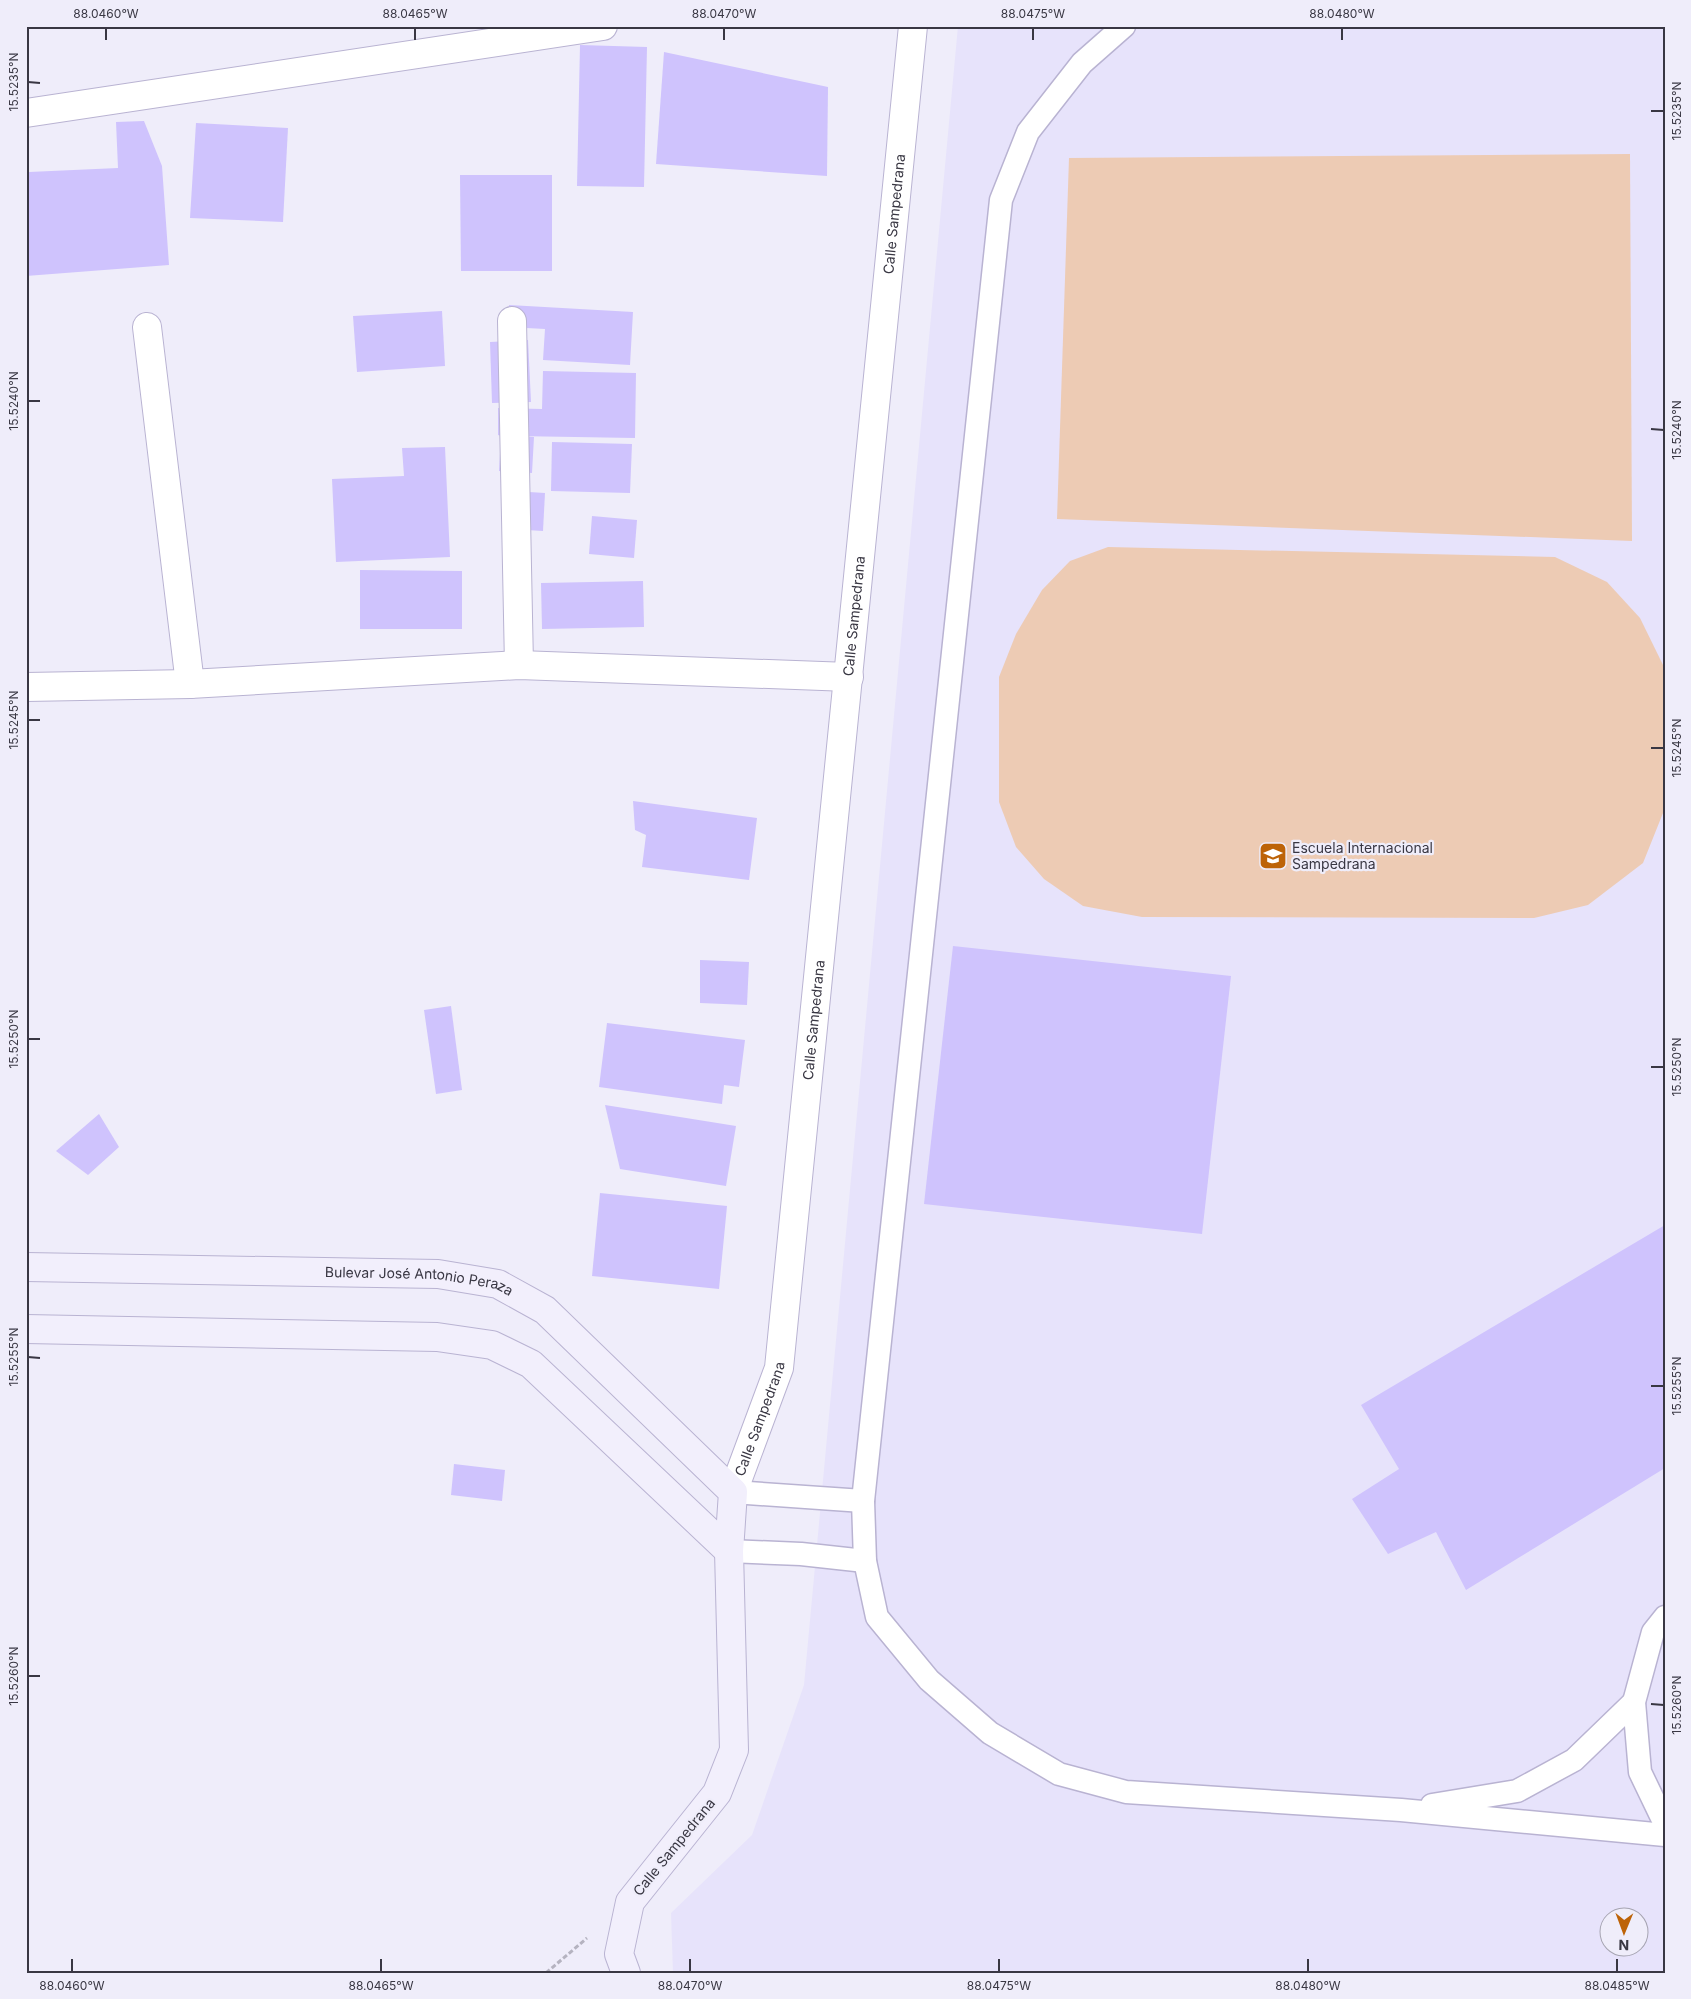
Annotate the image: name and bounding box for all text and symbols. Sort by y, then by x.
text: 88.0460°W [73,6,139,21]
text: 88.0465°W [382,6,448,21]
text: 88.0470°W [692,6,756,21]
text: 88.0475°W [1001,6,1065,21]
text: 88.0480°W [1309,6,1375,21]
text: 15.5235°N [6,53,21,111]
text: 15.5235°N [1669,82,1684,140]
street label: Calle Sampedrana [879,153,908,275]
text: 15.5240°N [6,371,21,431]
text: 15.5240°N [1669,400,1684,460]
street label: Calle Sampedrana [839,555,868,677]
text: 15.5245°N [6,690,21,750]
text: 15.5245°N [1669,718,1684,778]
place label: Escuela Internacional Sampedrana [1292,839,1433,872]
school or university icon: Escuela Internacional Sampedrana [1258,841,1288,871]
street label: Calle Sampedrana [799,959,828,1081]
text: 15.5250°N [6,1009,21,1069]
text: 15.5250°N [1669,1037,1684,1097]
street label: Bulevar José Antonio Peraza [325,1263,517,1299]
text: 15.5255°N [6,1328,21,1386]
text: 15.5255°N [1669,1357,1684,1415]
street label: Calle Sampedrana [731,1361,788,1478]
text: 15.5260°N [6,1646,21,1706]
text: 15.5260°N [1669,1675,1684,1735]
street label: Calle Sampedrana [629,1794,718,1899]
north arrow [1598,1906,1648,1956]
text: N [1618,1937,1629,1954]
text: 88.0460°W [39,1978,105,1993]
text: 88.0465°W [348,1978,414,1993]
text: 88.0470°W [658,1978,722,1993]
text: 88.0475°W [967,1978,1031,1993]
text: 88.0480°W [1275,1978,1341,1993]
text: 88.0485°W [1584,1978,1650,1993]

